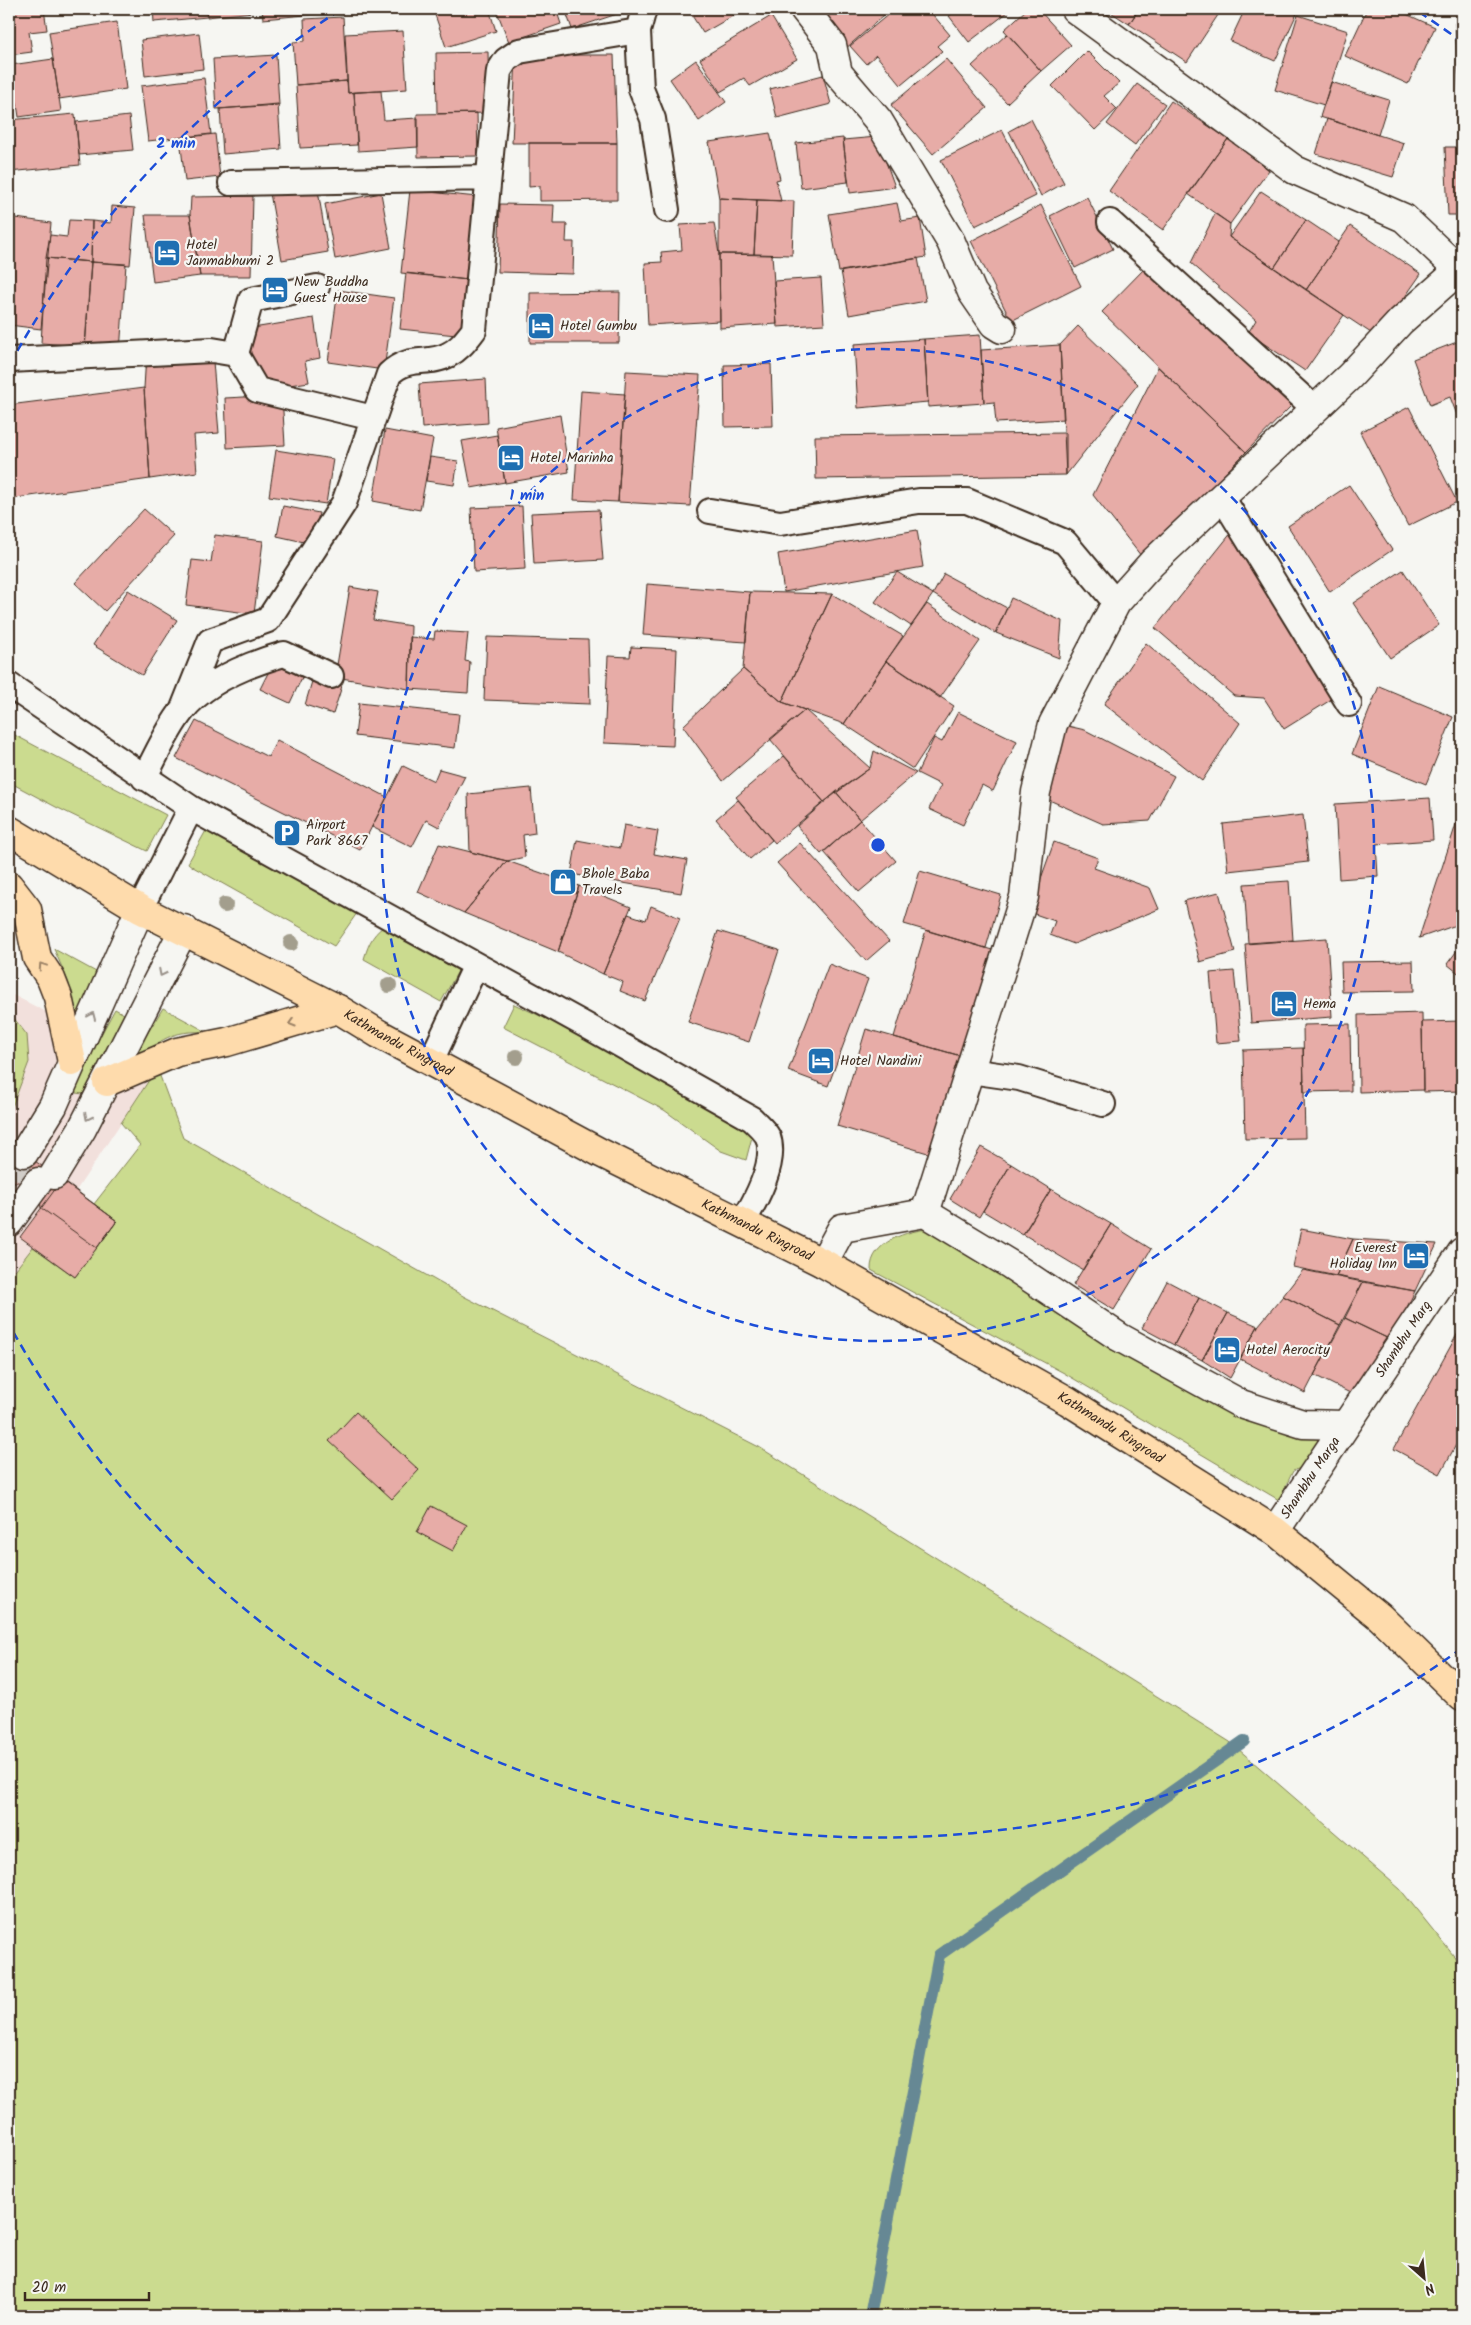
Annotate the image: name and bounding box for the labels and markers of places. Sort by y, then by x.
place label: Hotel Janmabhumi 2 [186,234,274,272]
hotel icon: Hotel Janmabhumi 2 [152,238,182,268]
place label: New Buddha Guest House [294,271,369,309]
hotel icon: New Buddha Guest House [260,275,290,305]
hotel icon: Hotel Gumbu [526,311,556,341]
place label: Hotel Gumbu [560,315,637,337]
hotel icon: Hotel Marinha [496,443,526,473]
place label: Hotel Marinha [530,447,614,469]
place label: Airport Park 8667 [306,814,368,852]
parking icon: Airport Park 8667 [272,818,302,848]
centre of rings [869,836,887,854]
place label: Bhole Baba Travels [582,863,650,901]
shop icon: Bhole Baba Travels [548,867,578,897]
hotel icon: Hema [1269,989,1299,1019]
place label: Hema [1303,993,1336,1015]
hotel icon: Hotel Nandini [806,1046,836,1076]
place label: Hotel Nandini [840,1050,922,1072]
place label: Everest Holiday Inn [1330,1237,1398,1275]
hotel icon: Everest Holiday Inn [1401,1241,1431,1271]
hotel icon: Hotel Aerocity [1212,1335,1242,1365]
place label: Hotel Aerocity [1246,1339,1330,1361]

